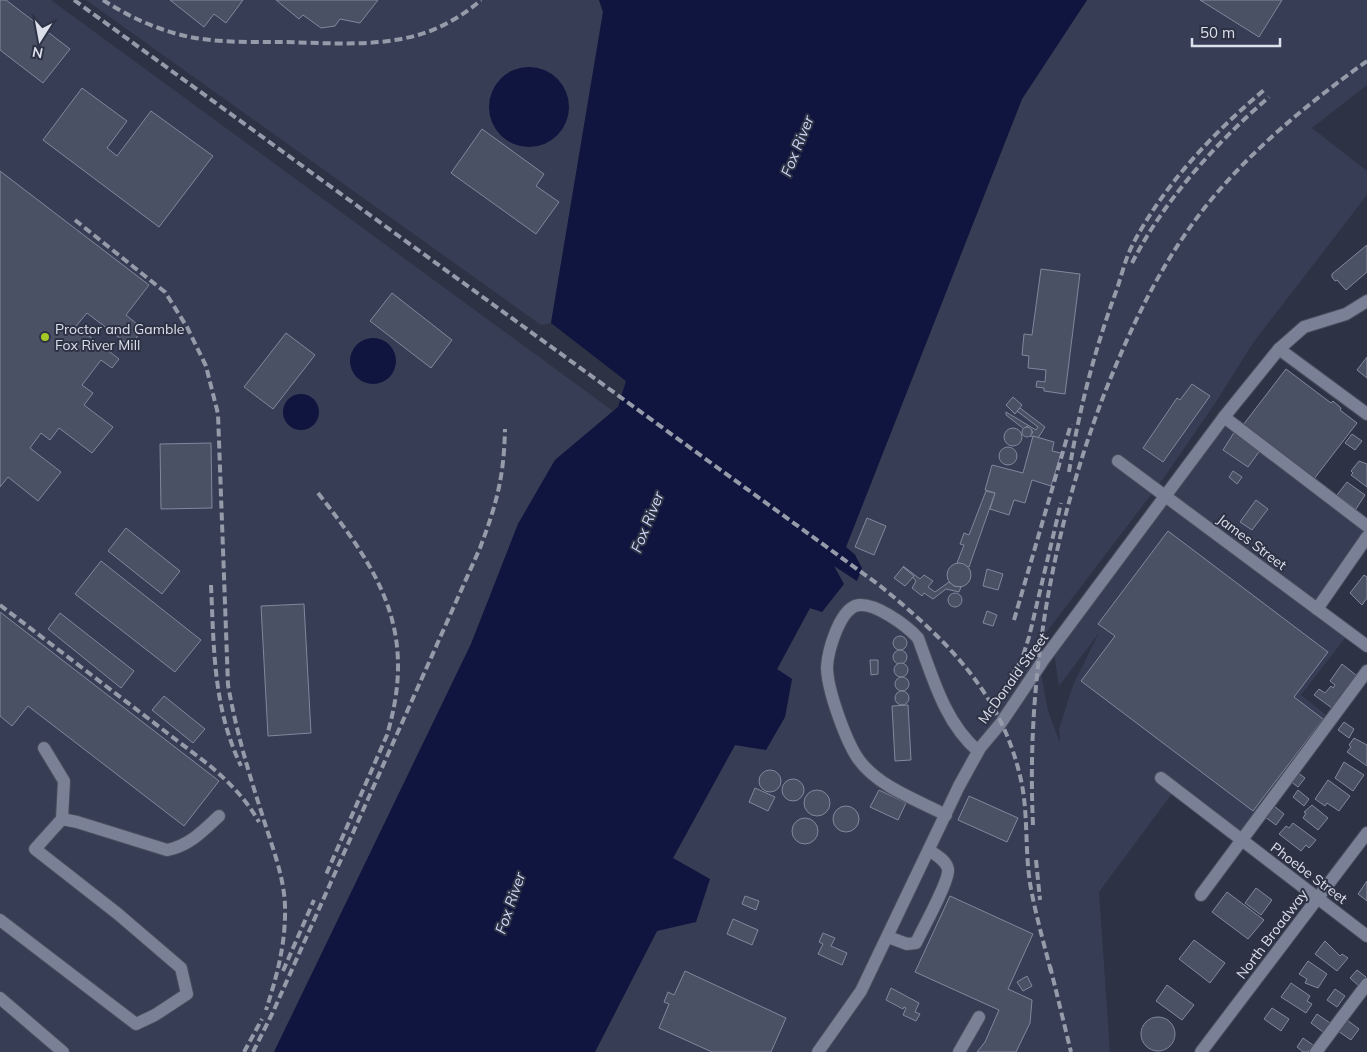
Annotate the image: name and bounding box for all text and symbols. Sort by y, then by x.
north arrow [15,15,65,65]
scale bar [1192,15,1280,47]
text: 50 m [1200,23,1235,42]
text: N [31,43,44,63]
water label: Fox River [776,112,818,179]
place label: Proctor and Gamble Fox River Mill [55,320,184,354]
marker: Proctor and Gamble Fox River Mill [39,331,51,343]
water label: Fox River [626,488,668,555]
street label: James Street [1214,510,1290,574]
street label: McDonald Street [974,629,1052,727]
street label: Phoebe Street [1267,838,1351,908]
water label: Fox River [491,869,530,936]
street label: North Broadway [1232,885,1312,982]

